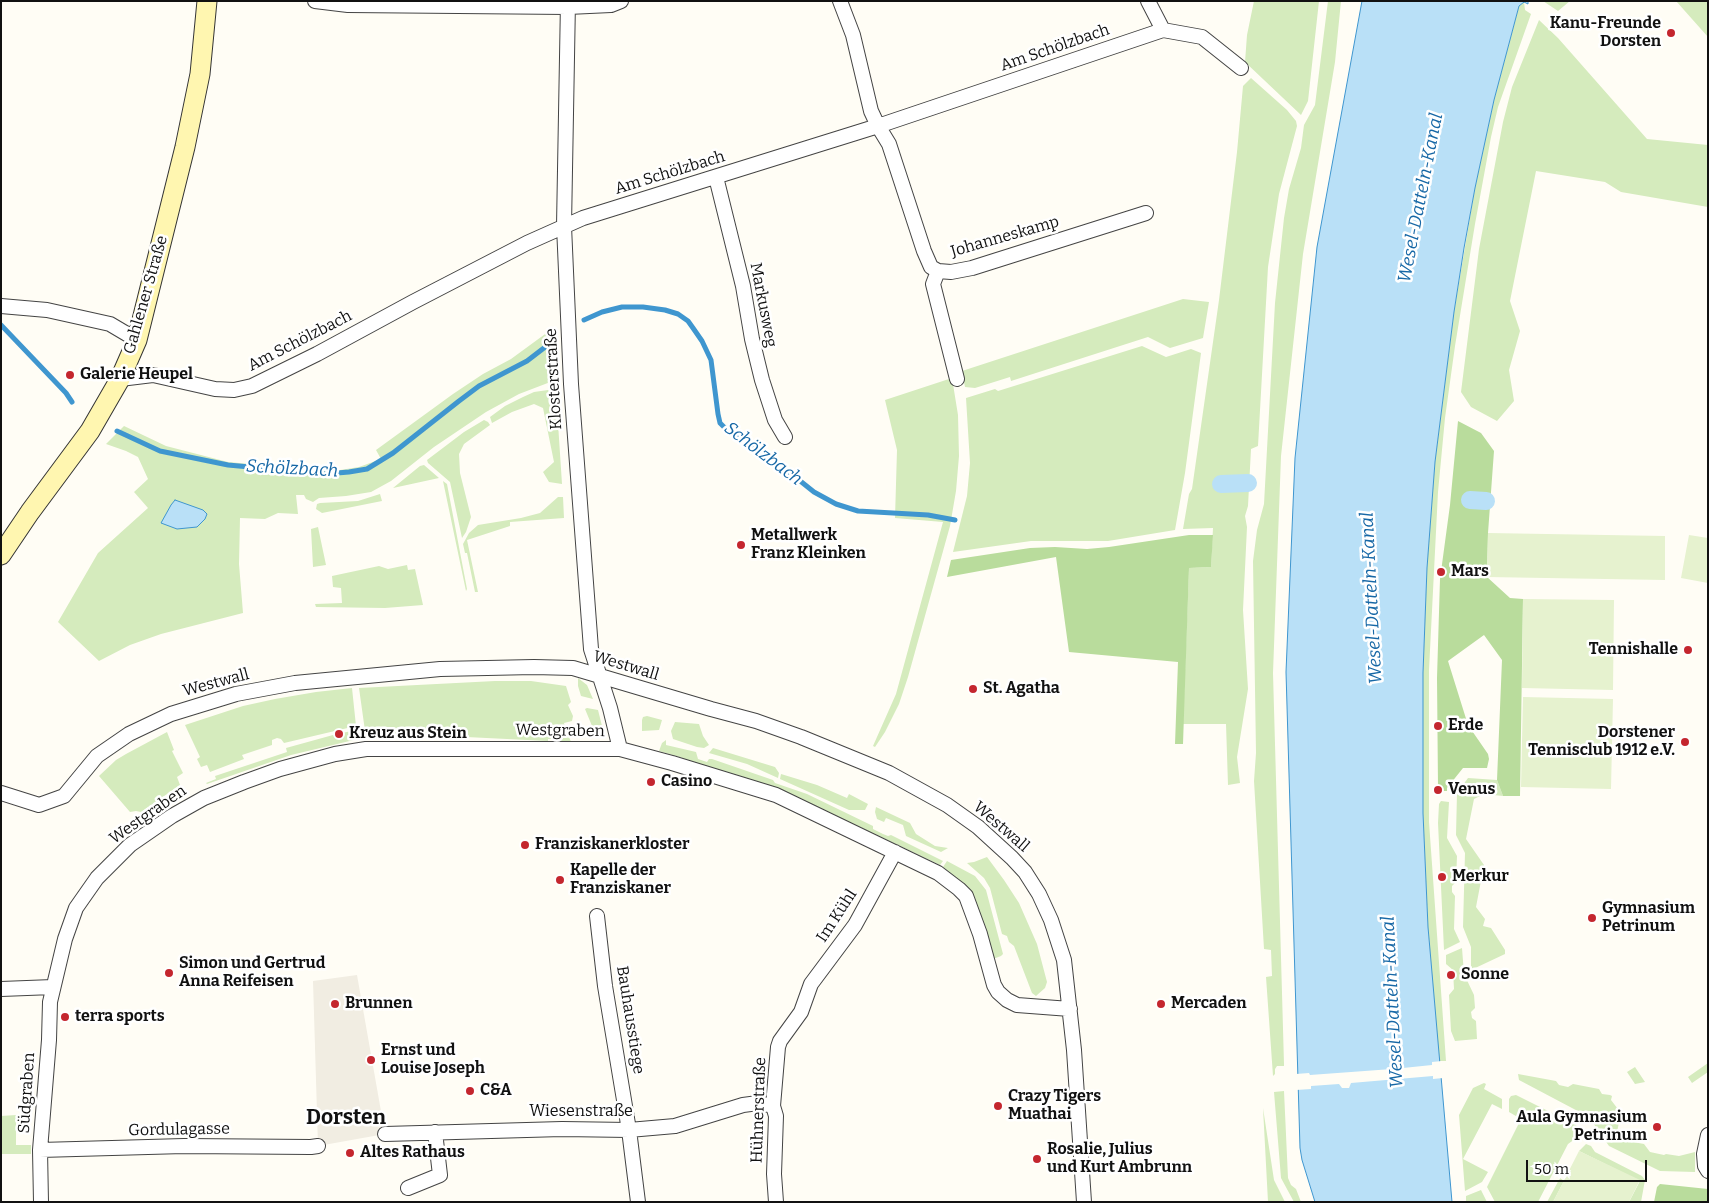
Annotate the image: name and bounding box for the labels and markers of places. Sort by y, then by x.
place label: Kanu-Freunde Dorsten [1550,14,1661,52]
marker: Kanu-Freunde Dorsten [1665,27,1677,39]
place label: Galerie Heupel [80,365,193,385]
marker: Galerie Heupel [64,369,76,381]
place label: Metallwerk Franz Kleinken [751,526,866,564]
marker: Metallwerk Franz Kleinken [735,539,747,551]
place label: Mars [1451,562,1489,582]
marker: Mars [1435,566,1447,578]
place label: Tennishalle [1589,640,1678,660]
marker: Tennishalle [1682,644,1694,656]
place label: St. Agatha [983,679,1060,699]
marker: St. Agatha [967,683,979,695]
place label: Erde [1448,716,1483,736]
marker: Erde [1432,720,1444,732]
place label: Dorstener Tennisclub 1912 e.V. [1528,723,1675,761]
place label: Kreuz aus Stein [349,724,467,744]
marker: Kreuz aus Stein [333,728,345,740]
marker: Dorstener Tennisclub 1912 e.V. [1679,736,1691,748]
place label: Casino [661,772,712,792]
marker: Casino [645,776,657,788]
place label: Venus [1448,780,1495,800]
marker: Venus [1432,784,1444,796]
place label: Franziskanerkloster [535,835,689,855]
marker: Franziskanerkloster [519,839,531,851]
place label: Kapelle der Franziskaner [570,861,671,899]
place label: Merkur [1452,867,1509,887]
marker: Merkur [1436,871,1448,883]
marker: Kapelle der Franziskaner [554,874,566,886]
place label: Gymnasium Petrinum [1602,899,1695,937]
marker: Gymnasium Petrinum [1586,912,1598,924]
place label: Simon und Gertrud Anna Reifeisen [179,954,325,992]
place label: Sonne [1461,965,1509,985]
marker: Simon und Gertrud Anna Reifeisen [163,967,175,979]
marker: Sonne [1445,969,1457,981]
place label: Brunnen [345,994,412,1014]
place label: Mercaden [1171,994,1247,1014]
marker: Brunnen [329,998,341,1010]
marker: Mercaden [1155,998,1167,1010]
place label: terra sports [75,1007,165,1027]
marker: terra sports [59,1011,71,1023]
place label: Ernst und Louise Joseph [381,1041,485,1079]
marker: Ernst und Louise Joseph [365,1054,377,1066]
place label: C&A [480,1081,512,1101]
marker: C&A [464,1085,476,1097]
place label: Crazy Tigers Muathai [1008,1087,1101,1125]
marker: Crazy Tigers Muathai [992,1100,1004,1112]
place label: Aula Gymnasium Petrinum [1516,1108,1647,1146]
marker: Aula Gymnasium Petrinum [1651,1121,1663,1133]
place label: Rosalie, Julius und Kurt Ambrunn [1047,1140,1192,1178]
place label: Altes Rathaus [360,1143,465,1163]
marker: Altes Rathaus [344,1147,356,1159]
marker: Rosalie, Julius und Kurt Ambrunn [1031,1153,1043,1165]

